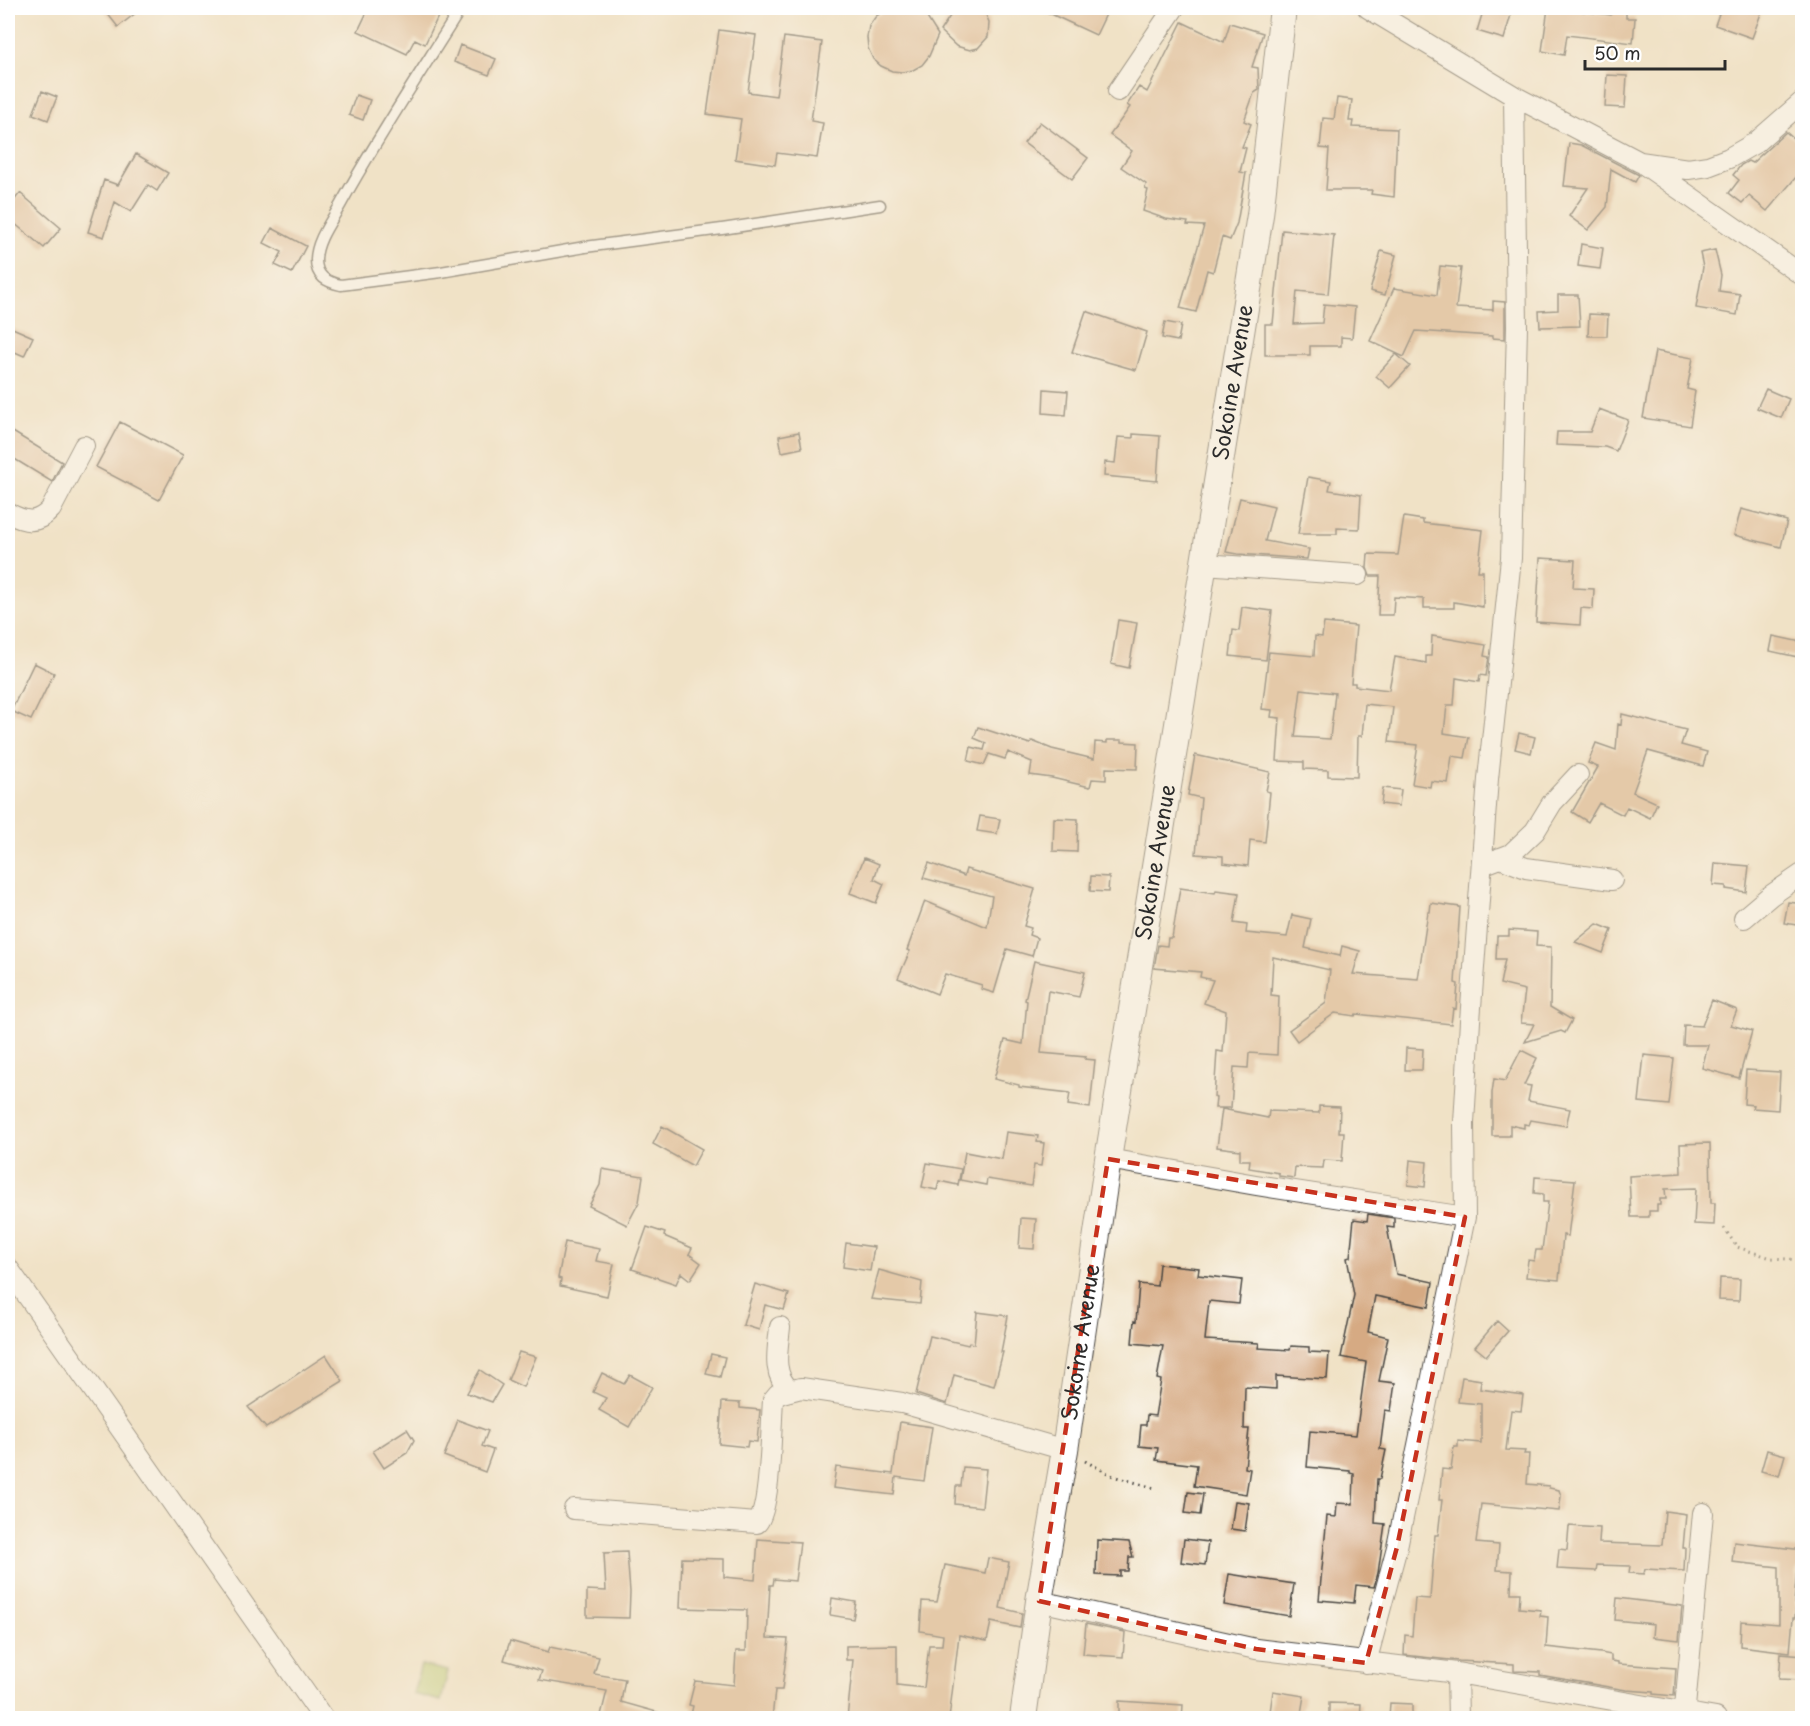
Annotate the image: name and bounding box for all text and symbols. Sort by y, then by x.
scale bar [1585,33,1724,71]
text: 50 m [1594,39,1641,66]
street label: Sokoine Avenue [1203,302,1259,462]
street label: Sokoine Avenue [1125,782,1182,942]
street label: Sokoine Avenue [1052,1262,1106,1422]

